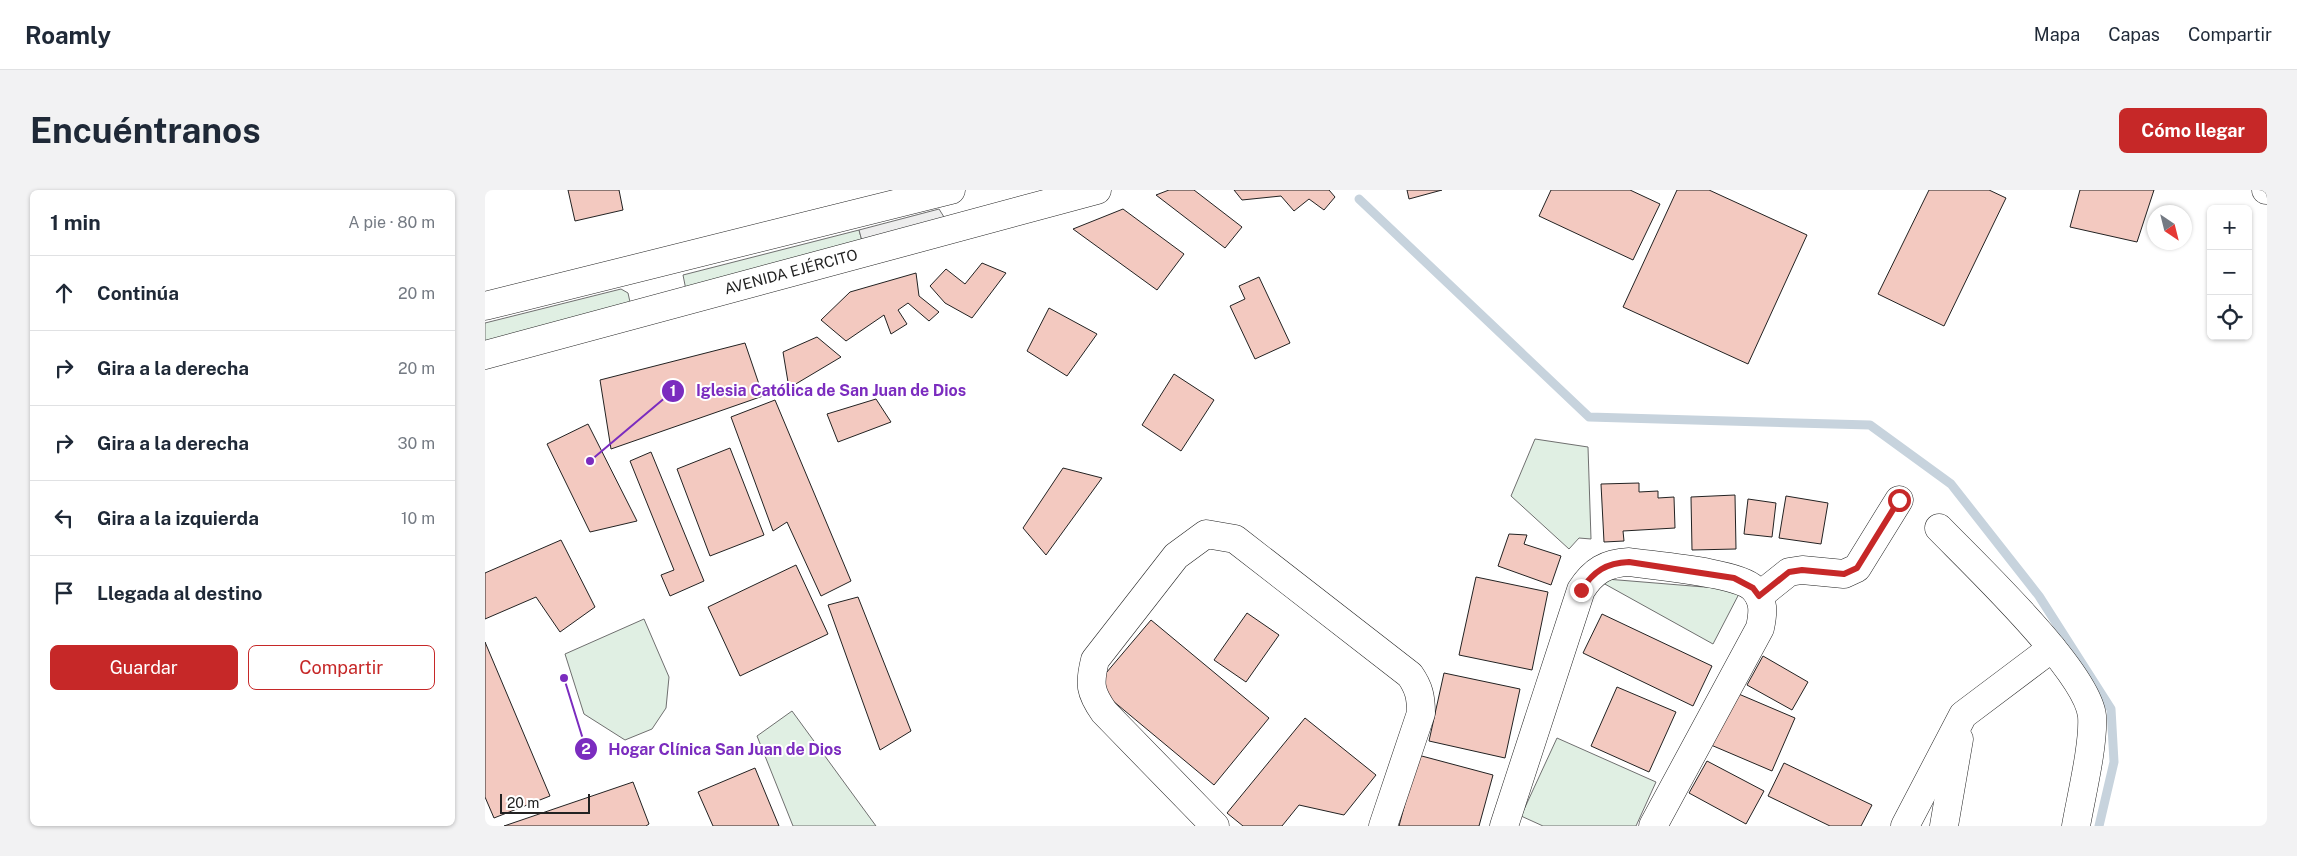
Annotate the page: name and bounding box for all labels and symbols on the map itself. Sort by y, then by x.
north arrow [2147,205,2192,250]
street label: AVENIDA EJÉRCITO [722,246,859,298]
callout: Iglesia Católica de San Juan de Dios [661,375,976,406]
text: Iglesia Católica de San Juan de Dios [696,381,966,400]
text: 1 [670,382,676,399]
route start [1888,489,1911,512]
route end [1570,579,1593,602]
callout: Hogar Clínica San Juan de Dios [574,733,852,764]
text: 2 [581,740,591,757]
text: Hogar Clínica San Juan de Dios [608,740,842,759]
scale bar [500,791,590,814]

